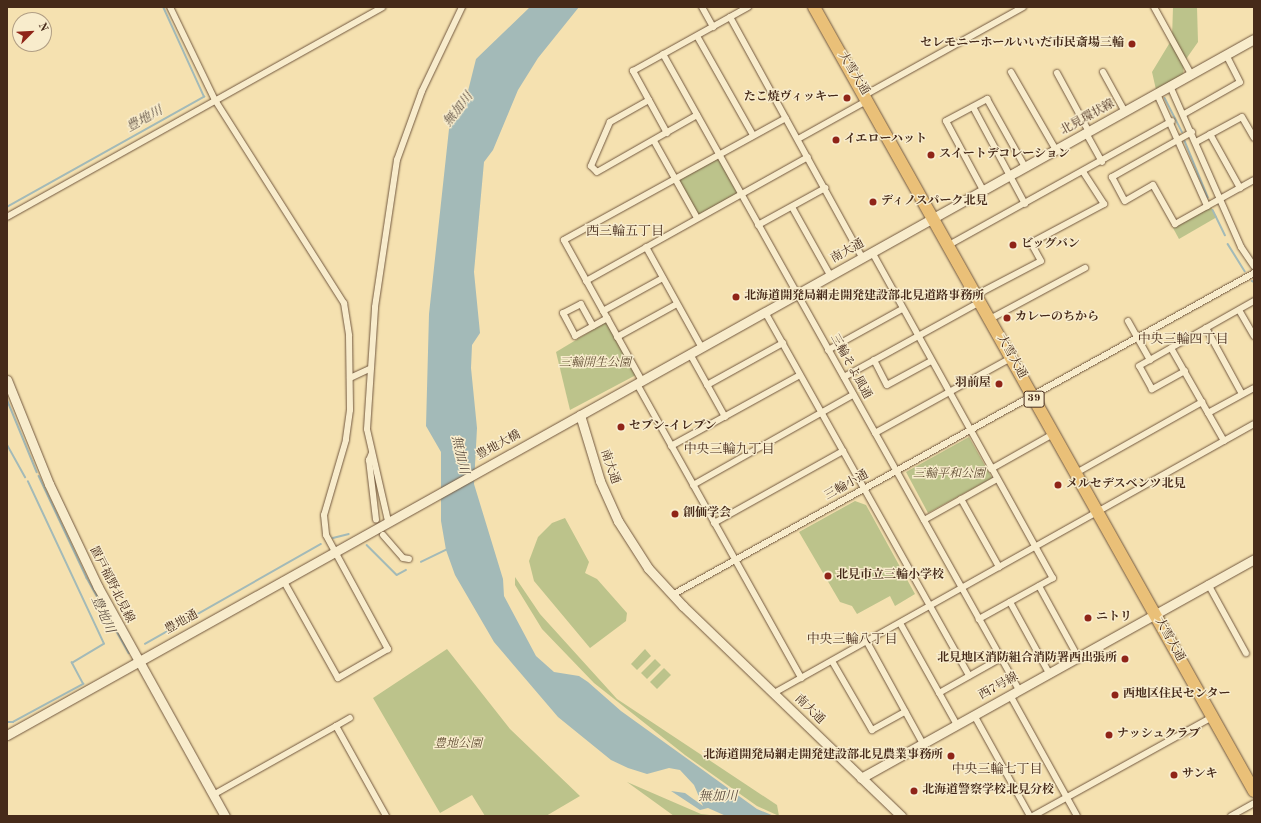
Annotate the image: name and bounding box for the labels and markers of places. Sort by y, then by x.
place label: セレモニーホールいいだ市民斎場三輪 [920,37,1124,51]
marker: セレモニーホールいいだ市民斎場三輪 [1127,39,1137,49]
place label: たこ焼ヴィッキー [743,91,839,105]
marker: たこ焼ヴィッキー [842,93,852,103]
place label: イエローハット [844,133,928,147]
marker: イエローハット [831,135,841,145]
place label: スイートデコレーション [939,148,1071,162]
marker: スイートデコレーション [926,150,936,160]
place label: ディノスパーク北見 [881,195,989,209]
marker: ディノスパーク北見 [868,197,878,207]
place label: ビッグバン [1021,238,1081,252]
marker: ビッグバン [1008,240,1018,250]
place label: 北海道開発局網走開発建設部北見道路事務所 [744,290,984,304]
marker: 北海道開発局網走開発建設部北見道路事務所 [731,292,741,302]
place label: カレーのちから [1015,311,1099,325]
marker: カレーのちから [1002,313,1012,323]
place label: 羽前屋 [955,377,991,391]
marker: 羽前屋 [994,379,1004,389]
place label: セブン-イレブン [629,420,717,434]
marker: セブン-イレブン [616,422,626,432]
place label: メルセデスベンツ北見 [1066,478,1186,492]
marker: メルセデスベンツ北見 [1053,480,1063,490]
place label: 創価学会 [683,507,731,521]
marker: 創価学会 [670,509,680,519]
place label: 北見市立三輪小学校 [836,569,944,583]
marker: 北見市立三輪小学校 [823,571,833,581]
place label: ニトリ [1096,611,1132,625]
marker: ニトリ [1083,613,1093,623]
place label: 北見地区消防組合消防署西出張所 [937,652,1117,666]
marker: 北見地区消防組合消防署西出張所 [1120,654,1130,664]
place label: 西地区住民センター [1123,688,1231,702]
marker: 西地区住民センター [1110,690,1120,700]
place label: ナッシュクラブ [1117,728,1201,742]
marker: ナッシュクラブ [1104,730,1114,740]
place label: 北海道開発局網走開発建設部北見農業事務所 [703,749,943,763]
marker: 北海道開発局網走開発建設部北見農業事務所 [946,751,956,761]
place label: サンキ [1182,768,1218,782]
marker: サンキ [1169,770,1179,780]
place label: 北海道警察学校北見分校 [922,784,1054,798]
marker: 北海道警察学校北見分校 [909,786,919,796]

